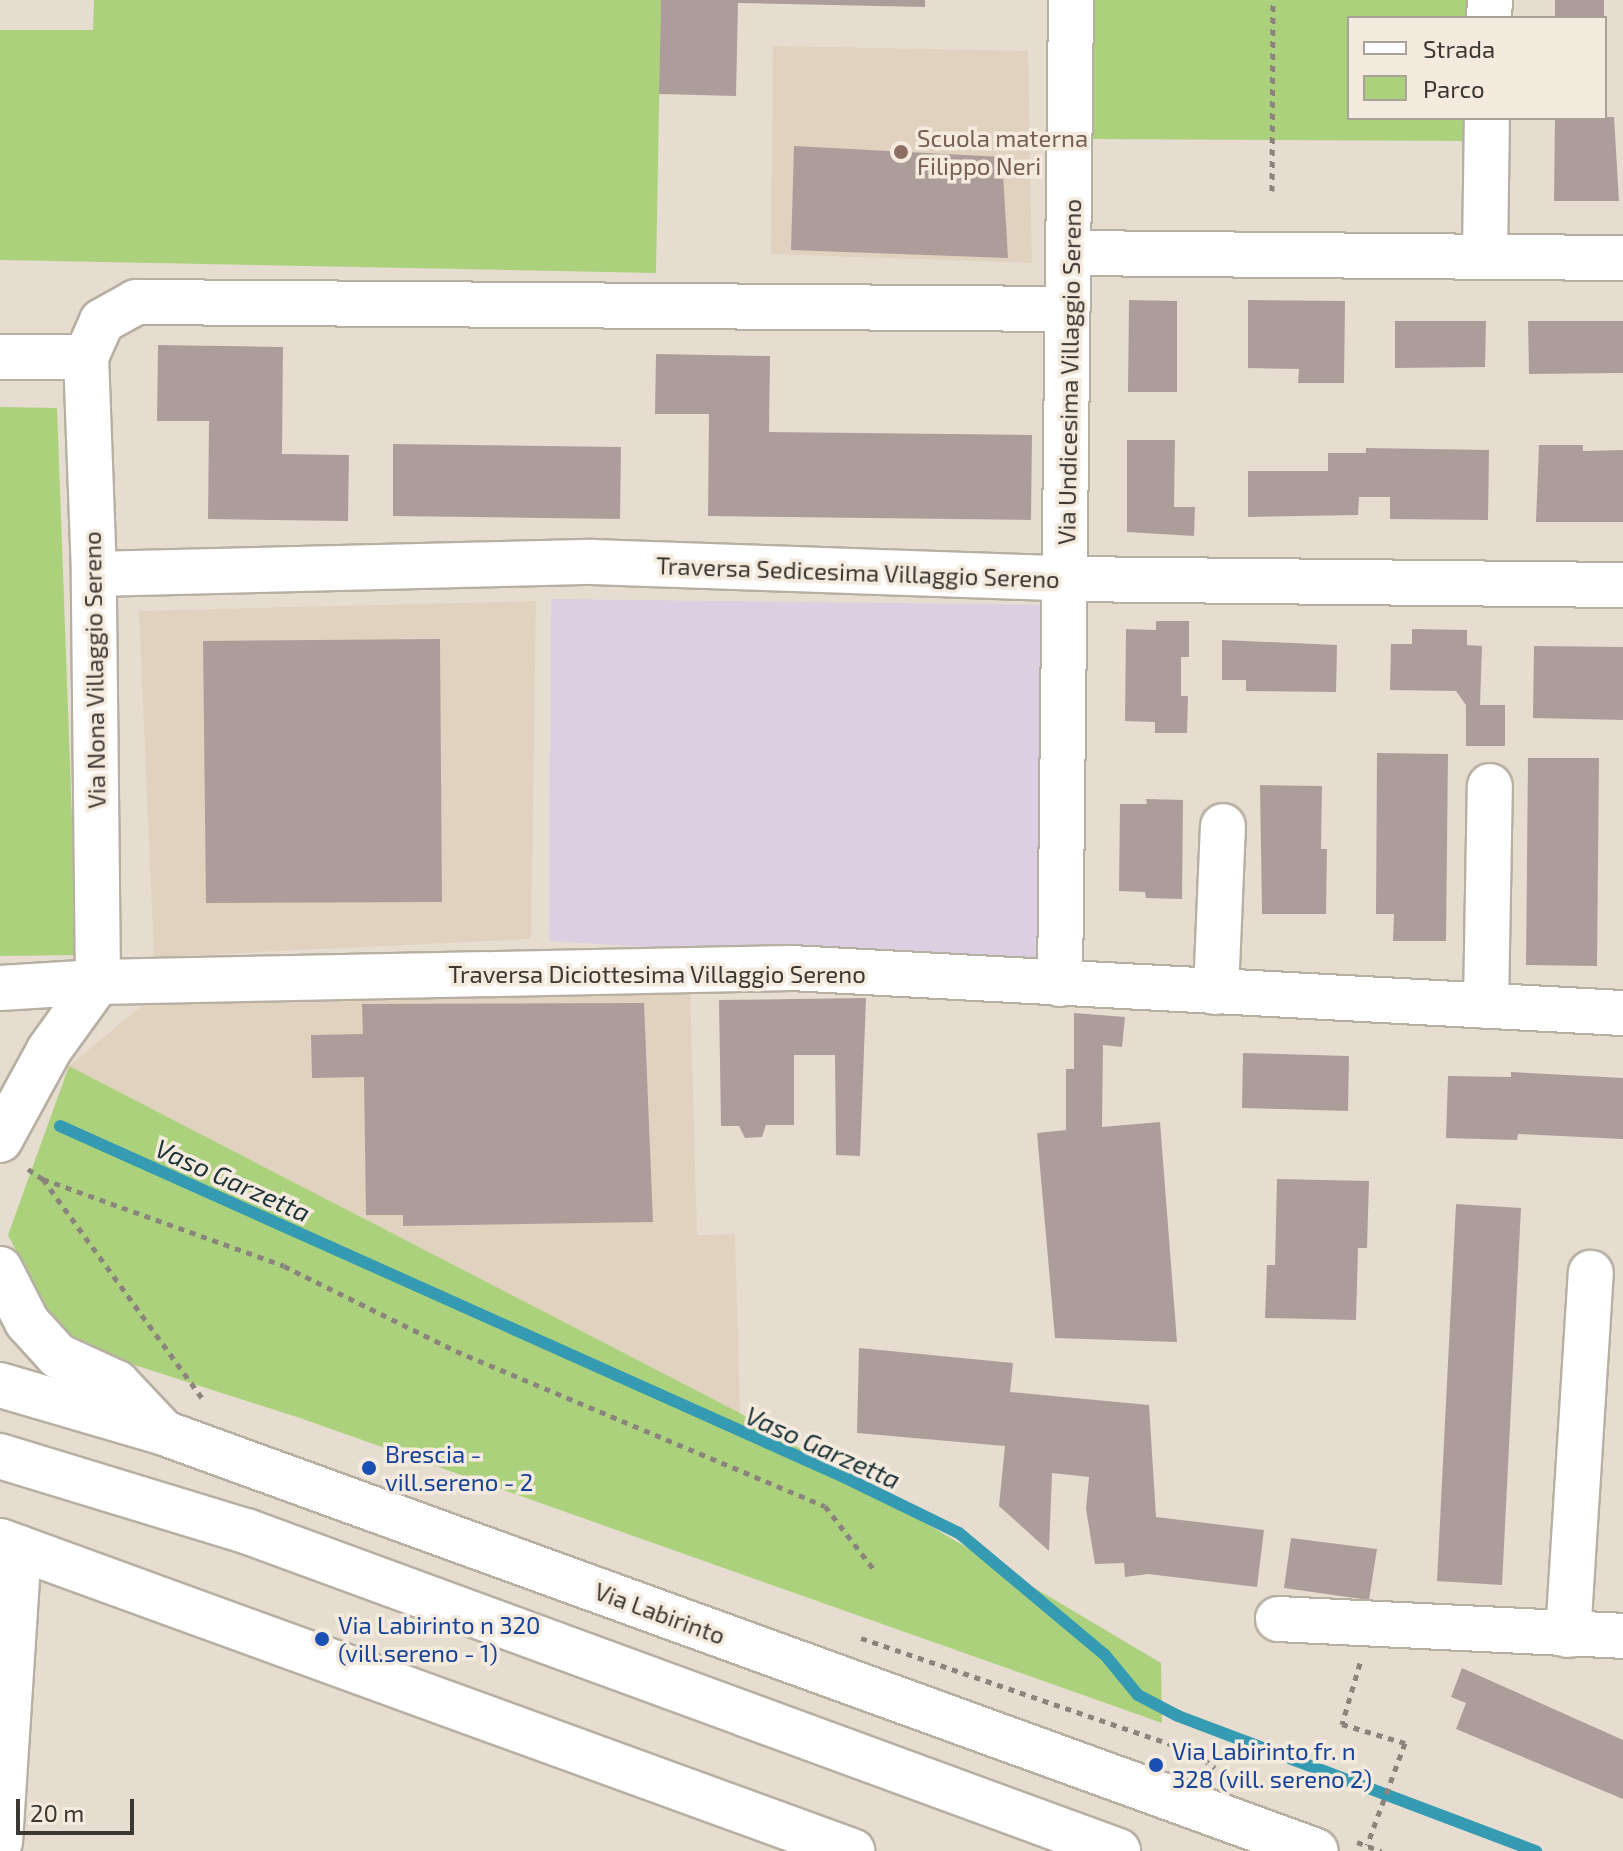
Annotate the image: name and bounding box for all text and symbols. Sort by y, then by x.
legend [1347,16,1607,120]
text: Strada [1423,34,1495,63]
text: Parco [1423,74,1485,103]
place label: Scuola materna Filippo Neri [917,124,1088,180]
marker: Scuola materna Filippo Neri [892,143,910,161]
street label: Via Undicesima Villaggio Sereno [1052,198,1086,546]
street label: Via Nona Villaggio Sereno [77,531,111,809]
street label: Traversa Sedicesima Villaggio Sereno [655,551,1061,593]
street label: Traversa Diciottesima Villaggio Sereno [448,960,866,988]
water label: Vaso Garzetta [151,1132,315,1228]
water label: Vaso Garzetta [741,1399,905,1495]
place label: Brescia - vill.sereno - 2 [385,1440,533,1496]
marker: Brescia - vill.sereno - 2 [360,1459,378,1477]
street label: Via Labirinto [591,1576,729,1650]
place label: Via Labirinto n 320 (vill.sereno - 1) [338,1611,540,1667]
marker: Via Labirinto n 320 (vill.sereno - 1) [313,1630,331,1648]
place label: Via Labirinto fr. n 328 (vill. sereno 2) [1172,1737,1372,1793]
marker: Via Labirinto fr. n 328 (vill. sereno 2) [1147,1756,1165,1774]
scale bar [20,1783,138,1833]
text: 20 m [30,1798,84,1827]

